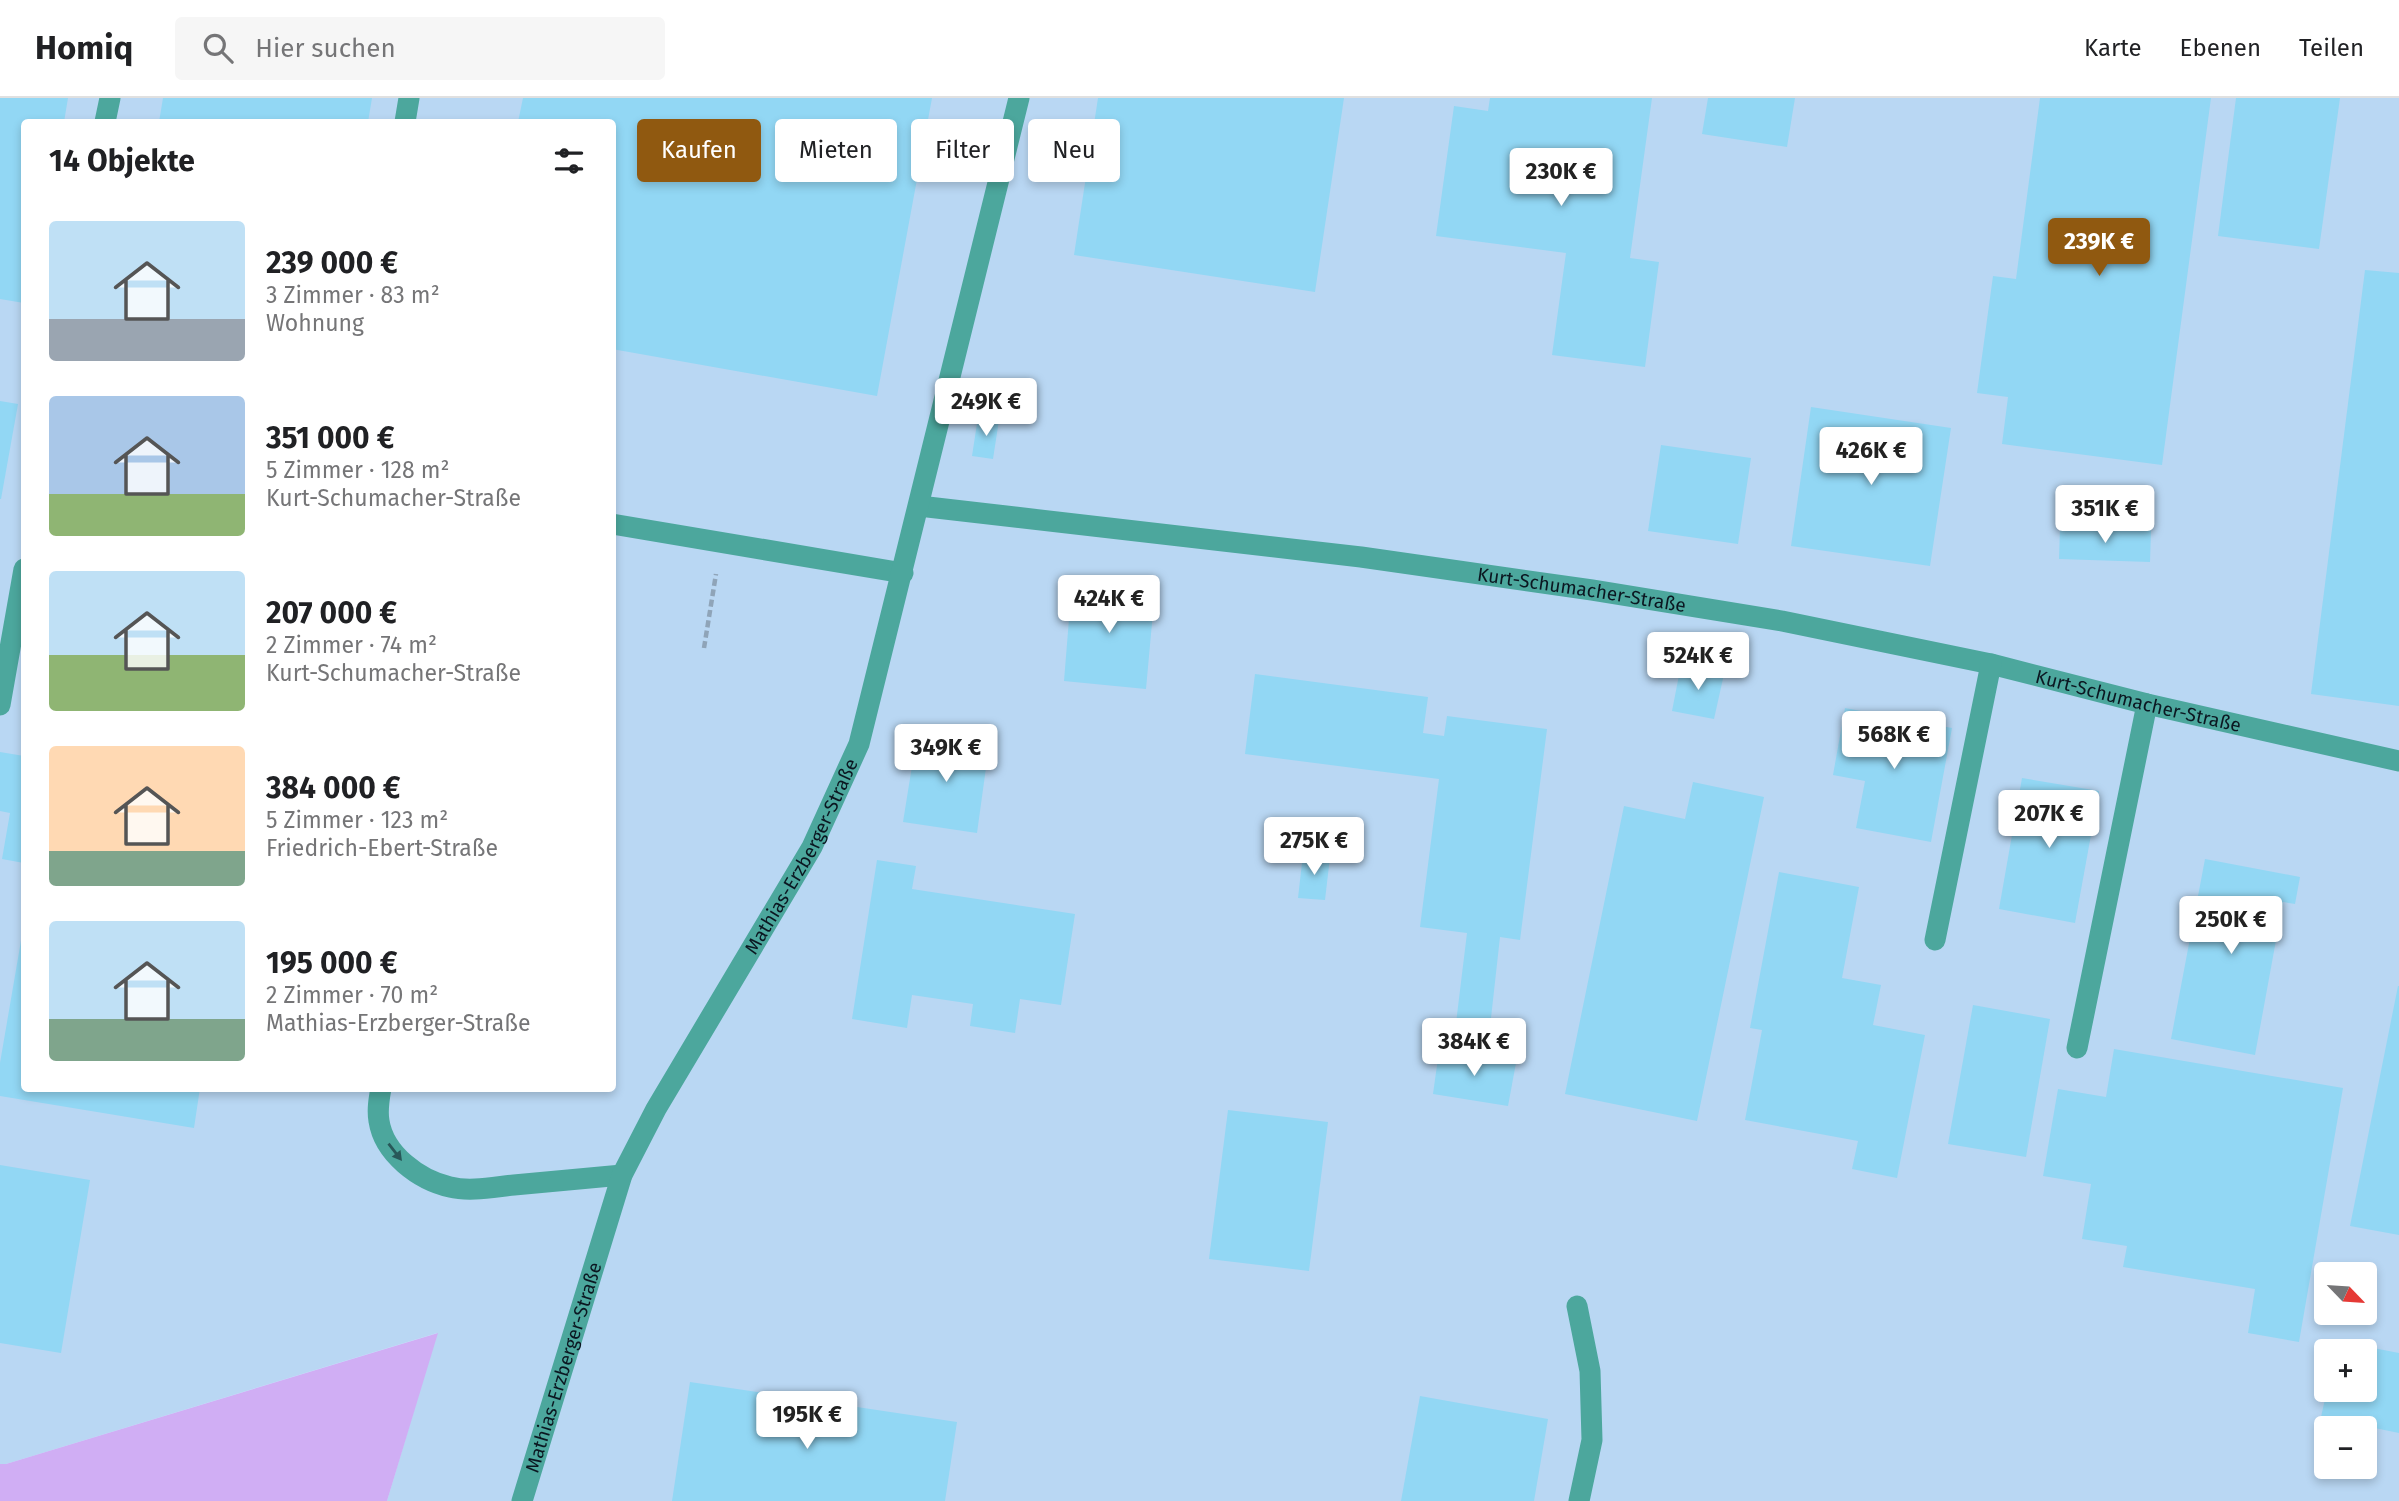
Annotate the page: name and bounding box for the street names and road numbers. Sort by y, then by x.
street label: Kurt-Schumacher-Straße [1476,563,1688,617]
street label: Kurt-Schumacher-Straße [2033,665,2243,737]
street label: Mathias-Erzberger-Straße [740,755,863,958]
street label: Mathias-Erzberger-Straße [520,1259,607,1475]

